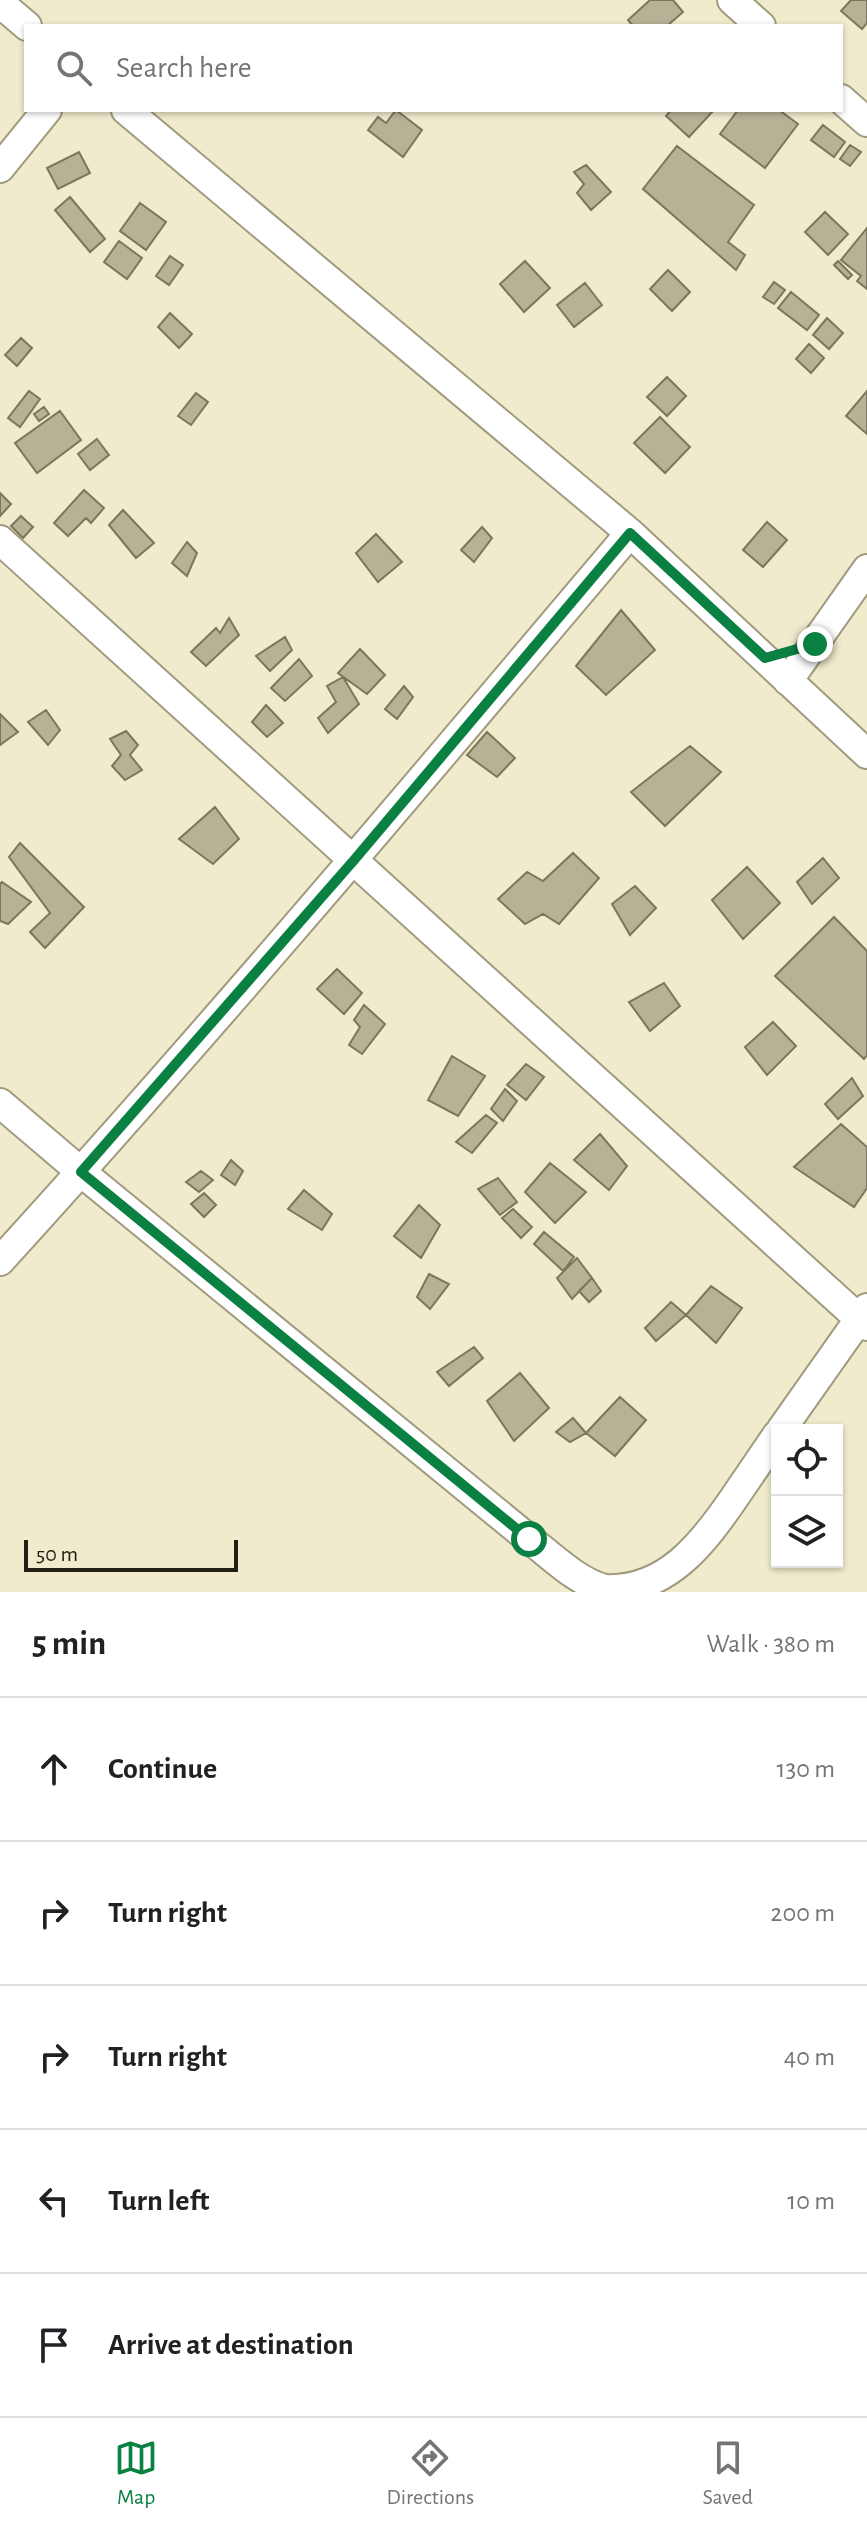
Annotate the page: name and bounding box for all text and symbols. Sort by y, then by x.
search box [24,24,843,112]
icon: search [52,46,96,90]
text: Search here [116,53,252,83]
route end [797,626,833,662]
map controls [771,1424,843,1568]
button: locate [771,1424,843,1496]
button: layers [771,1496,843,1568]
route start [511,1521,547,1557]
scale bar [24,1536,238,1572]
text: 50 m [36,1543,78,1565]
text: 5 min [32,1627,106,1661]
text: Walk · 380 m [707,1631,835,1657]
icon: ahead [32,1747,76,1791]
text: Continue [108,1754,217,1784]
text: 130 m [777,1756,835,1782]
icon: right [32,1891,76,1935]
text: Turn right [108,1898,227,1928]
text: 200 m [771,1900,835,1926]
icon: right [32,2035,76,2079]
text: Turn right [108,2042,227,2072]
text: 40 m [784,2044,835,2070]
icon: left [32,2179,76,2223]
text: Turn left [108,2186,209,2216]
text: 10 m [787,2188,835,2214]
icon: arrive [32,2323,76,2367]
text: Arrive at destination [108,2330,354,2360]
tab: Map [114,2436,158,2510]
tab: Directions [386,2436,474,2510]
tab: Saved [702,2436,753,2510]

